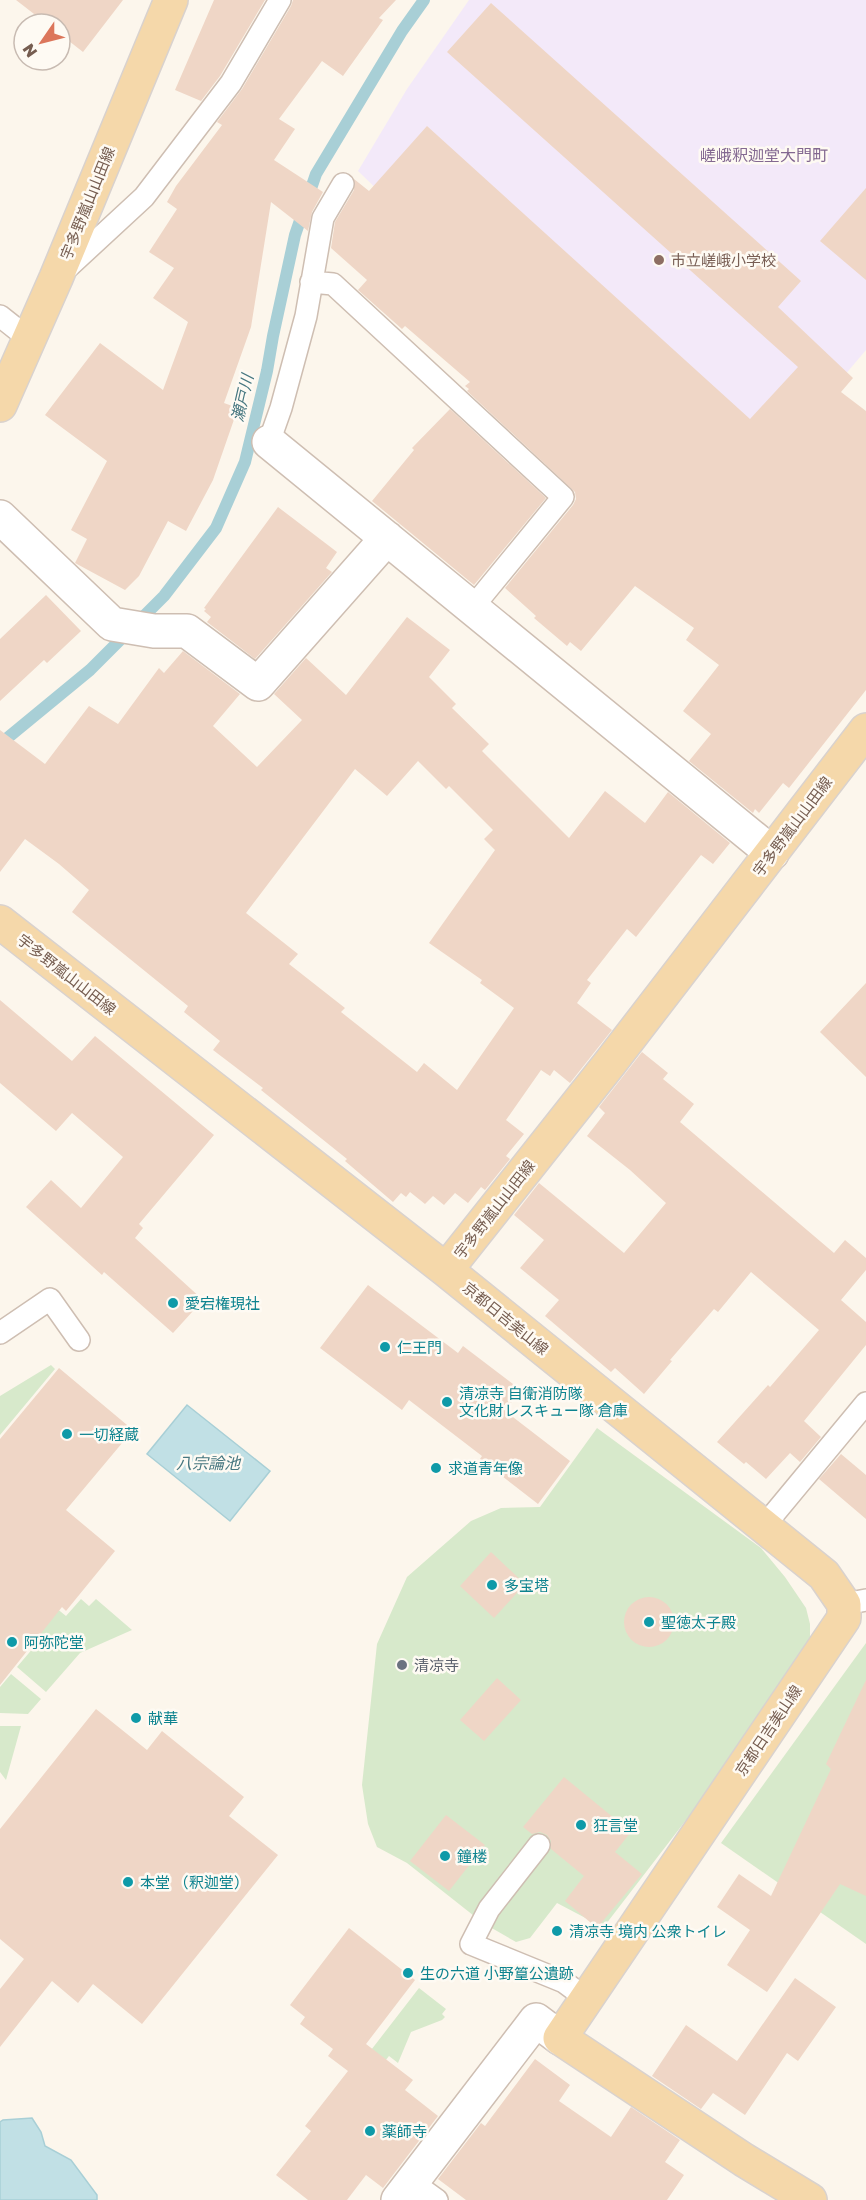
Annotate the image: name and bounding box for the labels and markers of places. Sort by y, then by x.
place label: 市立嵯峨小学校 [671,251,776,269]
marker: 市立嵯峨小学校 [652,253,666,267]
place label: 愛宕権現社 [185,1294,260,1312]
marker: 愛宕権現社 [166,1296,180,1310]
place label: 仁王門 [397,1338,442,1356]
marker: 仁王門 [378,1340,392,1354]
place label: 清凉寺 自衛消防隊 文化財レスキュー隊 倉庫 [459,1384,628,1419]
marker: 清凉寺 自衛消防隊 文化財レスキュー隊 倉庫 [440,1395,454,1409]
place label: 一切経蔵 [79,1425,139,1443]
marker: 一切経蔵 [60,1427,74,1441]
place label: 求道青年像 [448,1459,523,1477]
marker: 求道青年像 [429,1461,443,1475]
place label: 多宝塔 [504,1576,549,1594]
marker: 多宝塔 [485,1578,499,1592]
place label: 聖徳太子殿 [661,1613,736,1631]
marker: 聖徳太子殿 [642,1615,656,1629]
place label: 阿弥陀堂 [24,1633,84,1651]
marker: 阿弥陀堂 [5,1635,19,1649]
place label: 清凉寺 [414,1656,459,1674]
marker: 清凉寺 [395,1658,409,1672]
place label: 献華 [148,1709,178,1727]
marker: 献華 [129,1711,143,1725]
place label: 狂言堂 [593,1816,638,1834]
marker: 狂言堂 [574,1818,588,1832]
place label: 鐘楼 [457,1847,487,1865]
marker: 鐘楼 [438,1849,452,1863]
place label: 本堂 （釈迦堂） [140,1873,249,1891]
marker: 本堂 （釈迦堂） [121,1875,135,1889]
place label: 清凉寺 境内 公衆トイレ [569,1922,727,1940]
marker: 清凉寺 境内 公衆トイレ [550,1924,564,1938]
place label: 生の六道 小野篁公遺跡 [420,1964,574,1982]
marker: 生の六道 小野篁公遺跡 [401,1966,415,1980]
place label: 薬師寺 [382,2122,427,2140]
marker: 薬師寺 [363,2124,377,2138]

